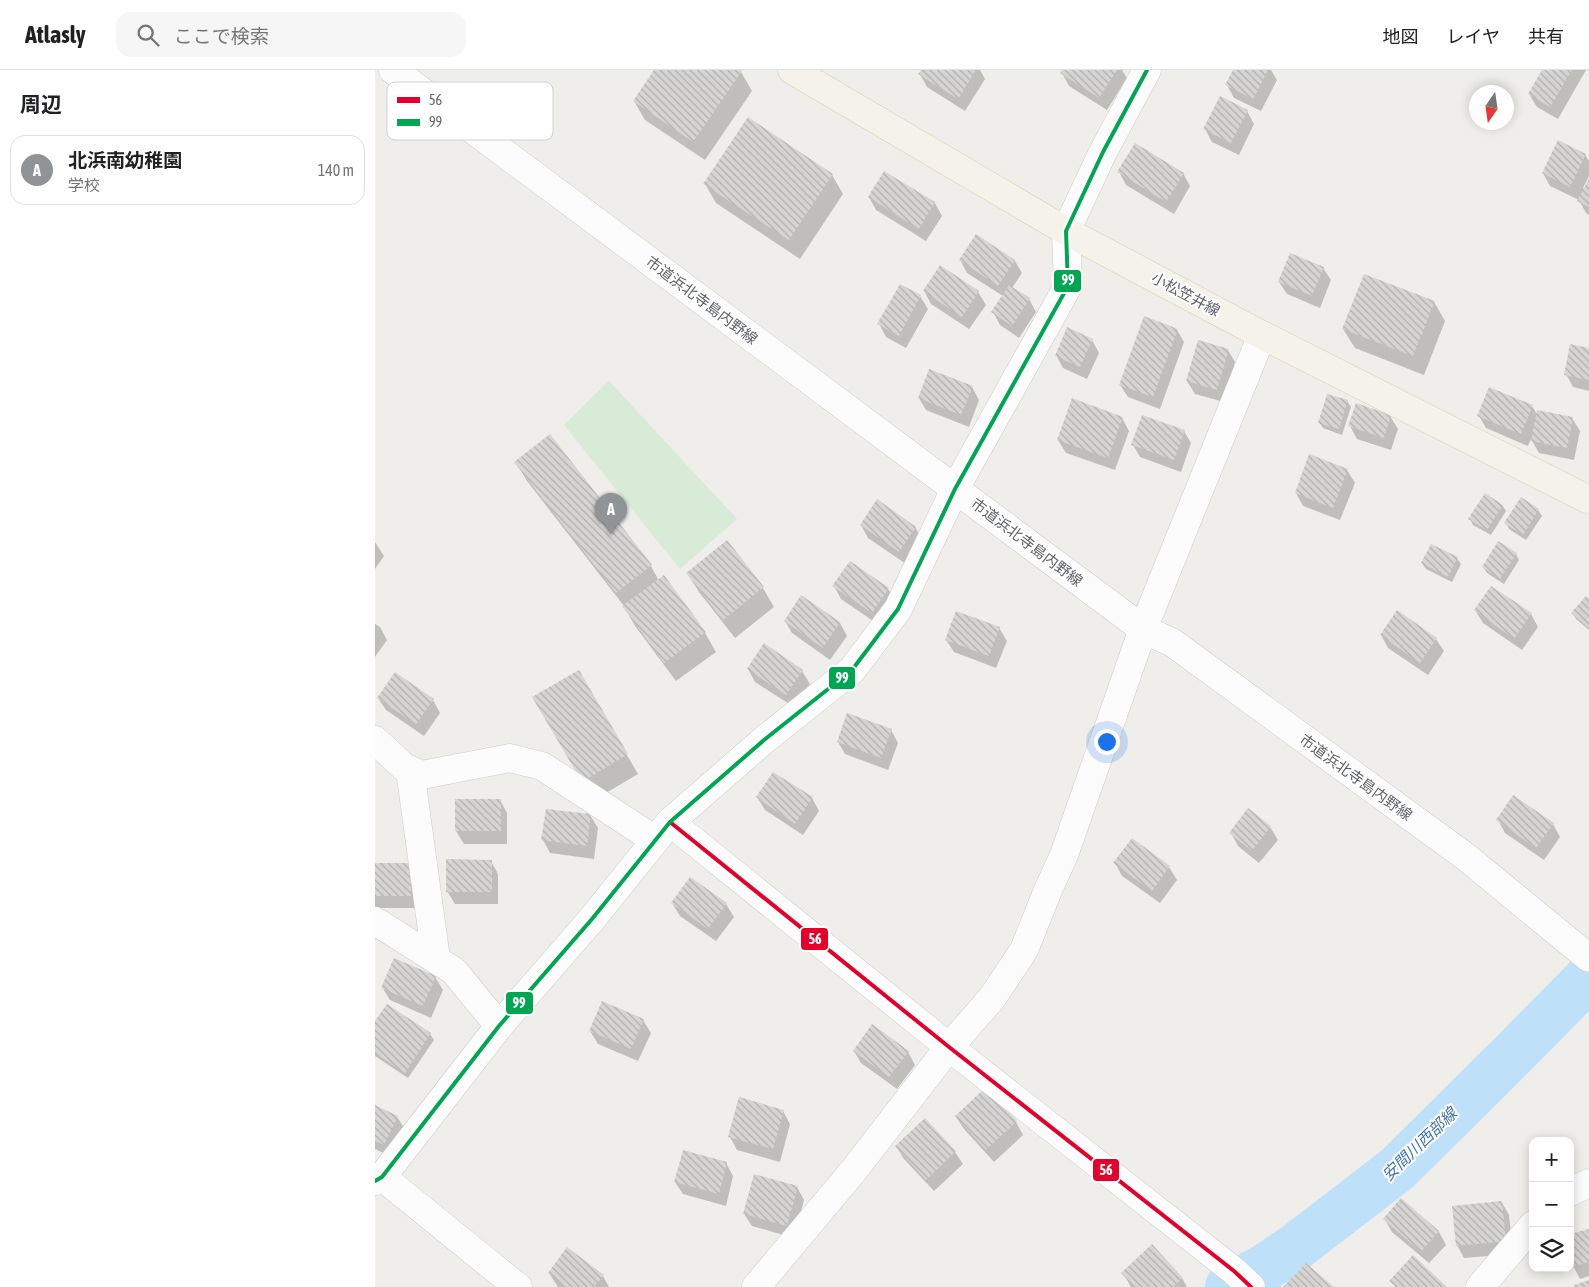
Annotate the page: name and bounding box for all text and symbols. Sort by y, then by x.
search box [116,12,466,57]
text: Atlasly [25,21,86,48]
icon: search [134,21,162,49]
text: ここで検索 [174,25,269,47]
text: 地図 [1383,26,1419,47]
text: レイヤ [1447,26,1500,47]
text: 共有 [1528,26,1564,47]
legend [387,82,553,140]
north arrow [1469,85,1514,130]
text: 周辺 [20,92,62,116]
text: 56 [429,92,443,108]
text: 99 [429,114,442,130]
text: 北浜南幼稚園 [68,149,182,171]
text: A [33,161,41,179]
text: 140 m [318,161,354,179]
text: 学校 [68,176,100,194]
street label: 市道浜北寺島内野線 [643,253,761,347]
line badge: 99 [1053,269,1082,293]
street label: 小松笠井線 [1149,269,1223,319]
text: 99 [1061,272,1075,288]
pin: A [595,493,627,534]
street label: 市道浜北寺島内野線 [968,495,1086,589]
line badge: 99 [828,666,856,690]
text: 99 [835,670,849,686]
your location [1094,729,1120,755]
street label: 市道浜北寺島内野線 [1296,730,1416,824]
line badge: 56 [800,927,829,951]
text: 56 [808,931,822,947]
line badge: 99 [505,991,534,1015]
text: 99 [512,995,526,1011]
water label: 安間川西部線 [1378,1103,1461,1184]
map controls [1529,1137,1574,1272]
button: + [1529,1137,1574,1182]
line badge: 56 [1092,1158,1120,1182]
text: 56 [1099,1162,1113,1178]
button: − [1529,1182,1574,1227]
button: layers [1529,1227,1574,1272]

